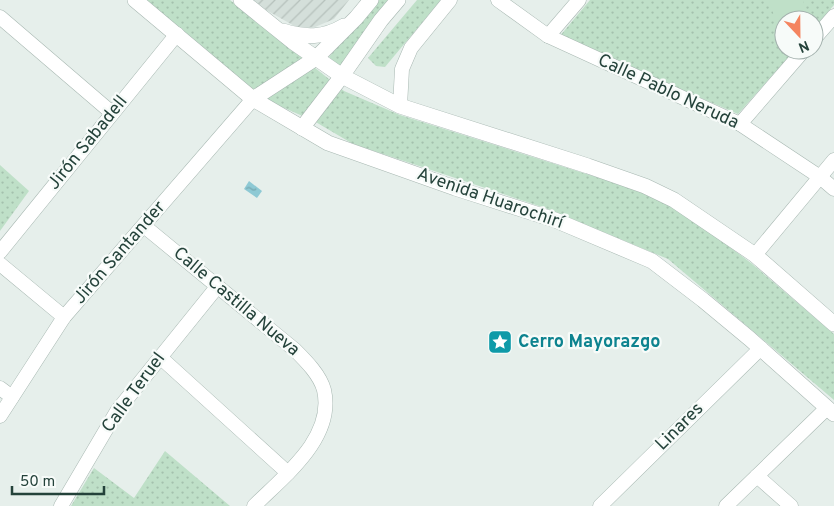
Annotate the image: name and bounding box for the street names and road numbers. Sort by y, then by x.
street label: Calle Pablo Neruda [594,49,742,135]
street label: Jirón Sabadell [43,91,133,195]
street label: Avenida Huarochirí [414,163,568,235]
street label: Jirón Santander [69,197,171,309]
street label: Calle Castilla Nueva [168,242,304,362]
street label: Calle Teruel [97,348,171,438]
street label: Linares [651,398,709,456]

